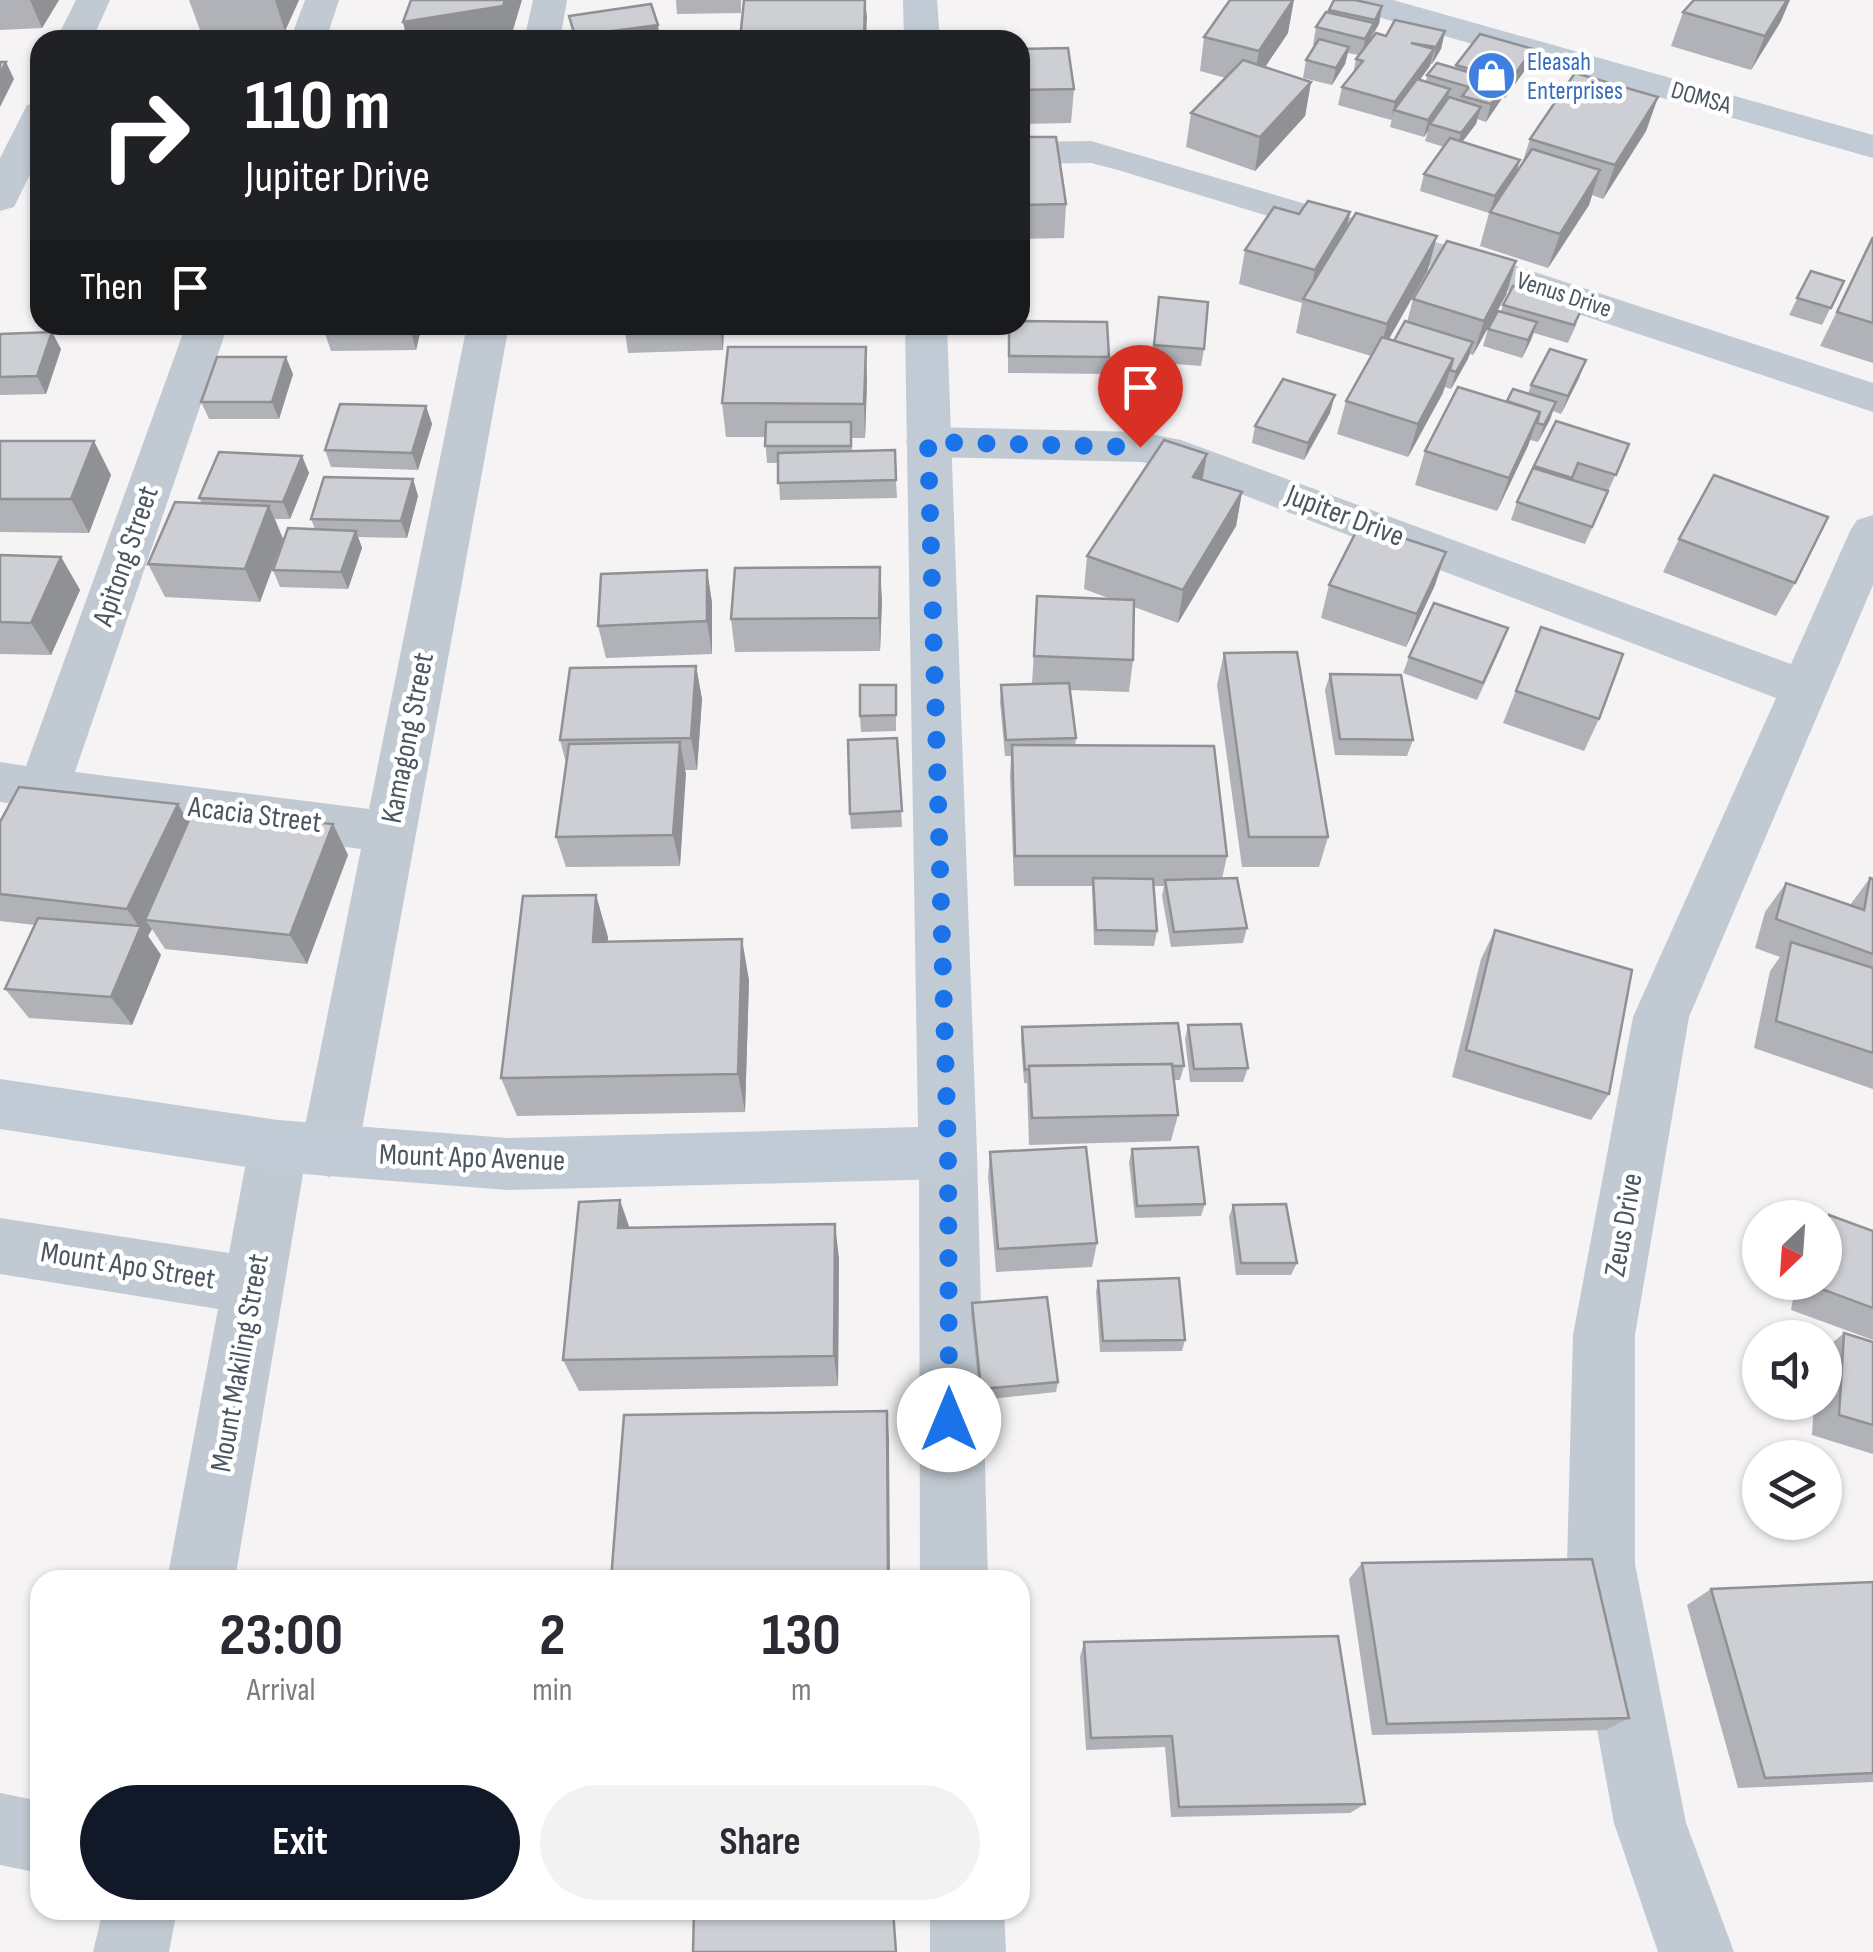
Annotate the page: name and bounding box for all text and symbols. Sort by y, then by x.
place label: Eleasah Enterprises [1527,47,1623,107]
shop icon: Eleasah Enterprises [1466,50,1518,102]
text: 110 m [245,65,391,149]
icon: right [80,70,210,200]
street label: DOMSA [1667,75,1735,121]
text: Jupiter Drive [245,150,430,205]
icon: arrive [163,260,218,315]
text: Then [80,265,143,310]
street label: Venus Drive [1512,265,1616,325]
pin [1098,345,1183,448]
icon: arrive [1113,360,1168,415]
street label: Jupiter Drive [1280,477,1409,555]
street label: Apitong Street [85,481,167,632]
street label: Kamagong Street [374,650,442,826]
street label: Acacia Street [185,789,324,841]
street label: Mount Apo Avenue [378,1137,566,1179]
street label: Zeus Drive [1597,1170,1651,1280]
north arrow [1742,1200,1842,1300]
map controls [1742,1200,1842,1540]
street label: Mount Apo Street [38,1234,218,1298]
street label: Mount Makiling Street [203,1251,277,1475]
button: sound [1742,1320,1842,1420]
position arrow [897,1368,1001,1472]
button: layers [1742,1440,1842,1540]
text: 23:00 [219,1600,343,1672]
text: 2 [539,1600,566,1672]
text: 130 [762,1600,841,1672]
text: Arrival [247,1671,316,1710]
text: min [532,1671,573,1710]
text: m [791,1671,812,1710]
button: Exit [80,1785,520,1900]
button: Share [540,1785,980,1900]

